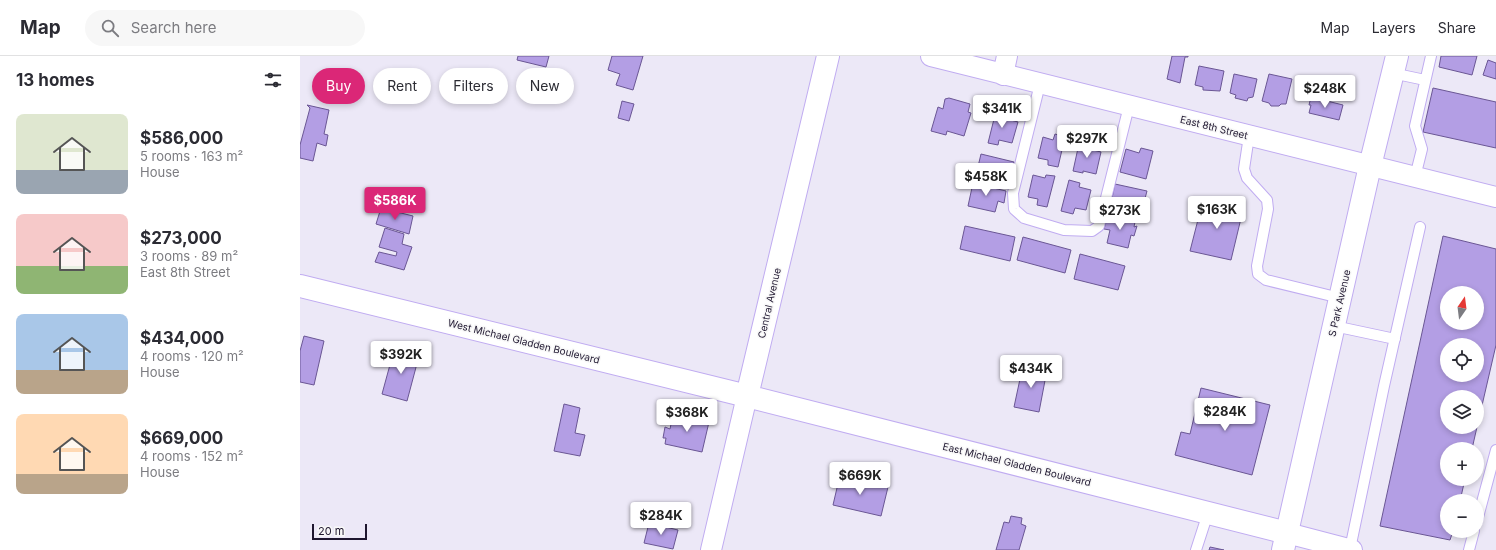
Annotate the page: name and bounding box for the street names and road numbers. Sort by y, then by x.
street label: East 8th Street [1179,113,1250,141]
street label: Central Avenue [755,266,783,339]
street label: S Park Avenue [1325,268,1353,338]
street label: West Michael Gladden Boulevard [447,316,601,366]
street label: East Michael Gladden Boulevard [942,440,1092,488]

